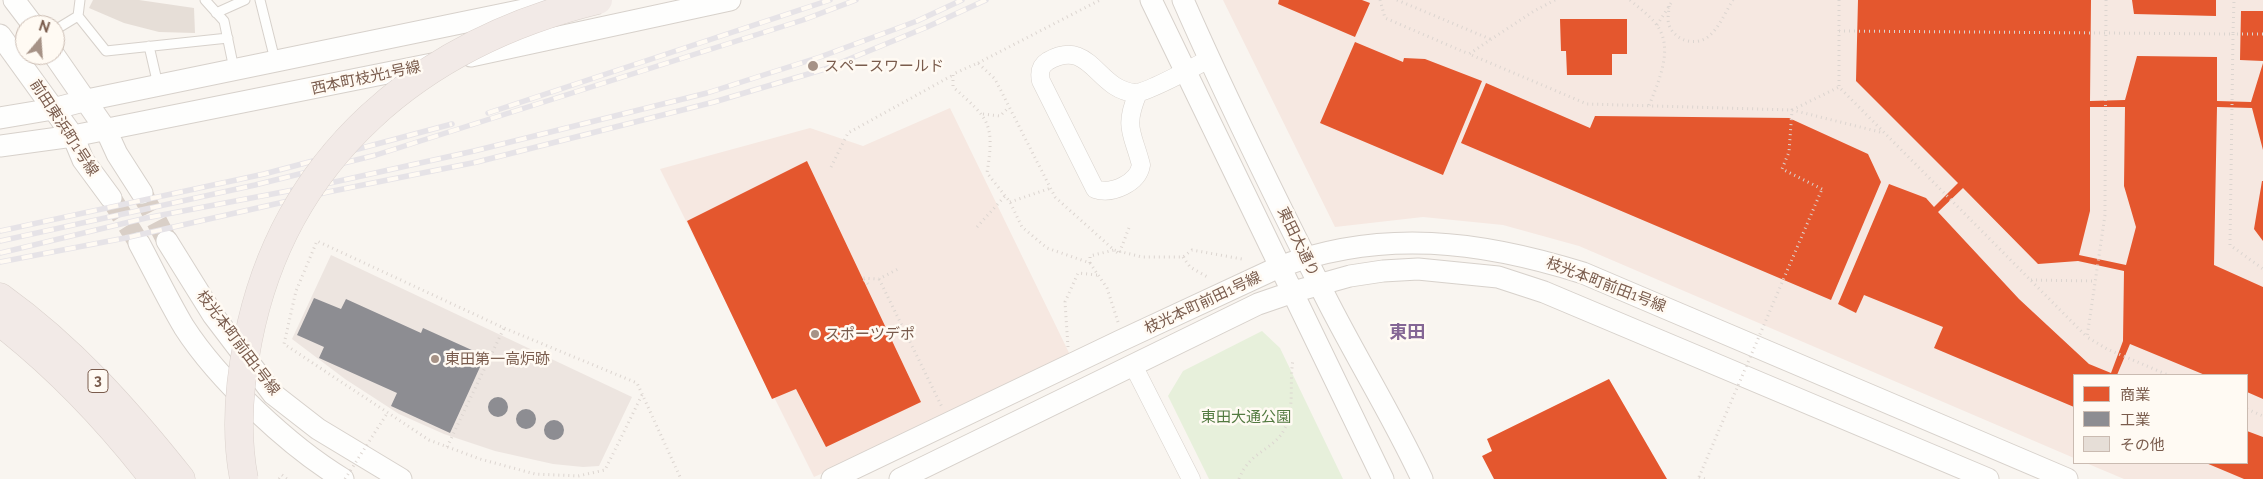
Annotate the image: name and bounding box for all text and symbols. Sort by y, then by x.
north arrow [15,15,65,65]
text: N [37,17,52,36]
place label: スペースワールド [824,57,944,75]
street label: 西本町枝光1号線 [310,58,422,98]
marker: スペースワールド [806,59,820,73]
street label: 前田東浜町1号線 [26,76,102,180]
street label: 東田大通り [1273,204,1323,280]
street label: 枝光本町前田1号線 [1544,254,1668,316]
street label: 枝光本町前田1号線 [1142,268,1264,338]
street label: 枝光本町前田1号線 [193,287,283,399]
district label: 東田 [1389,322,1425,344]
place label: スポーツデポ [825,325,915,343]
marker: スポーツデポ [809,328,821,340]
place label: 東田第一高炉跡 [445,350,550,368]
marker: 東田第一高炉跡 [429,353,441,365]
road number: 3 [88,370,108,392]
legend [2073,374,2248,464]
text: 商業 [2120,386,2150,404]
park label: 東田大通公園 [1201,408,1291,426]
text: 工業 [2120,411,2150,429]
text: その他 [2120,436,2165,454]

